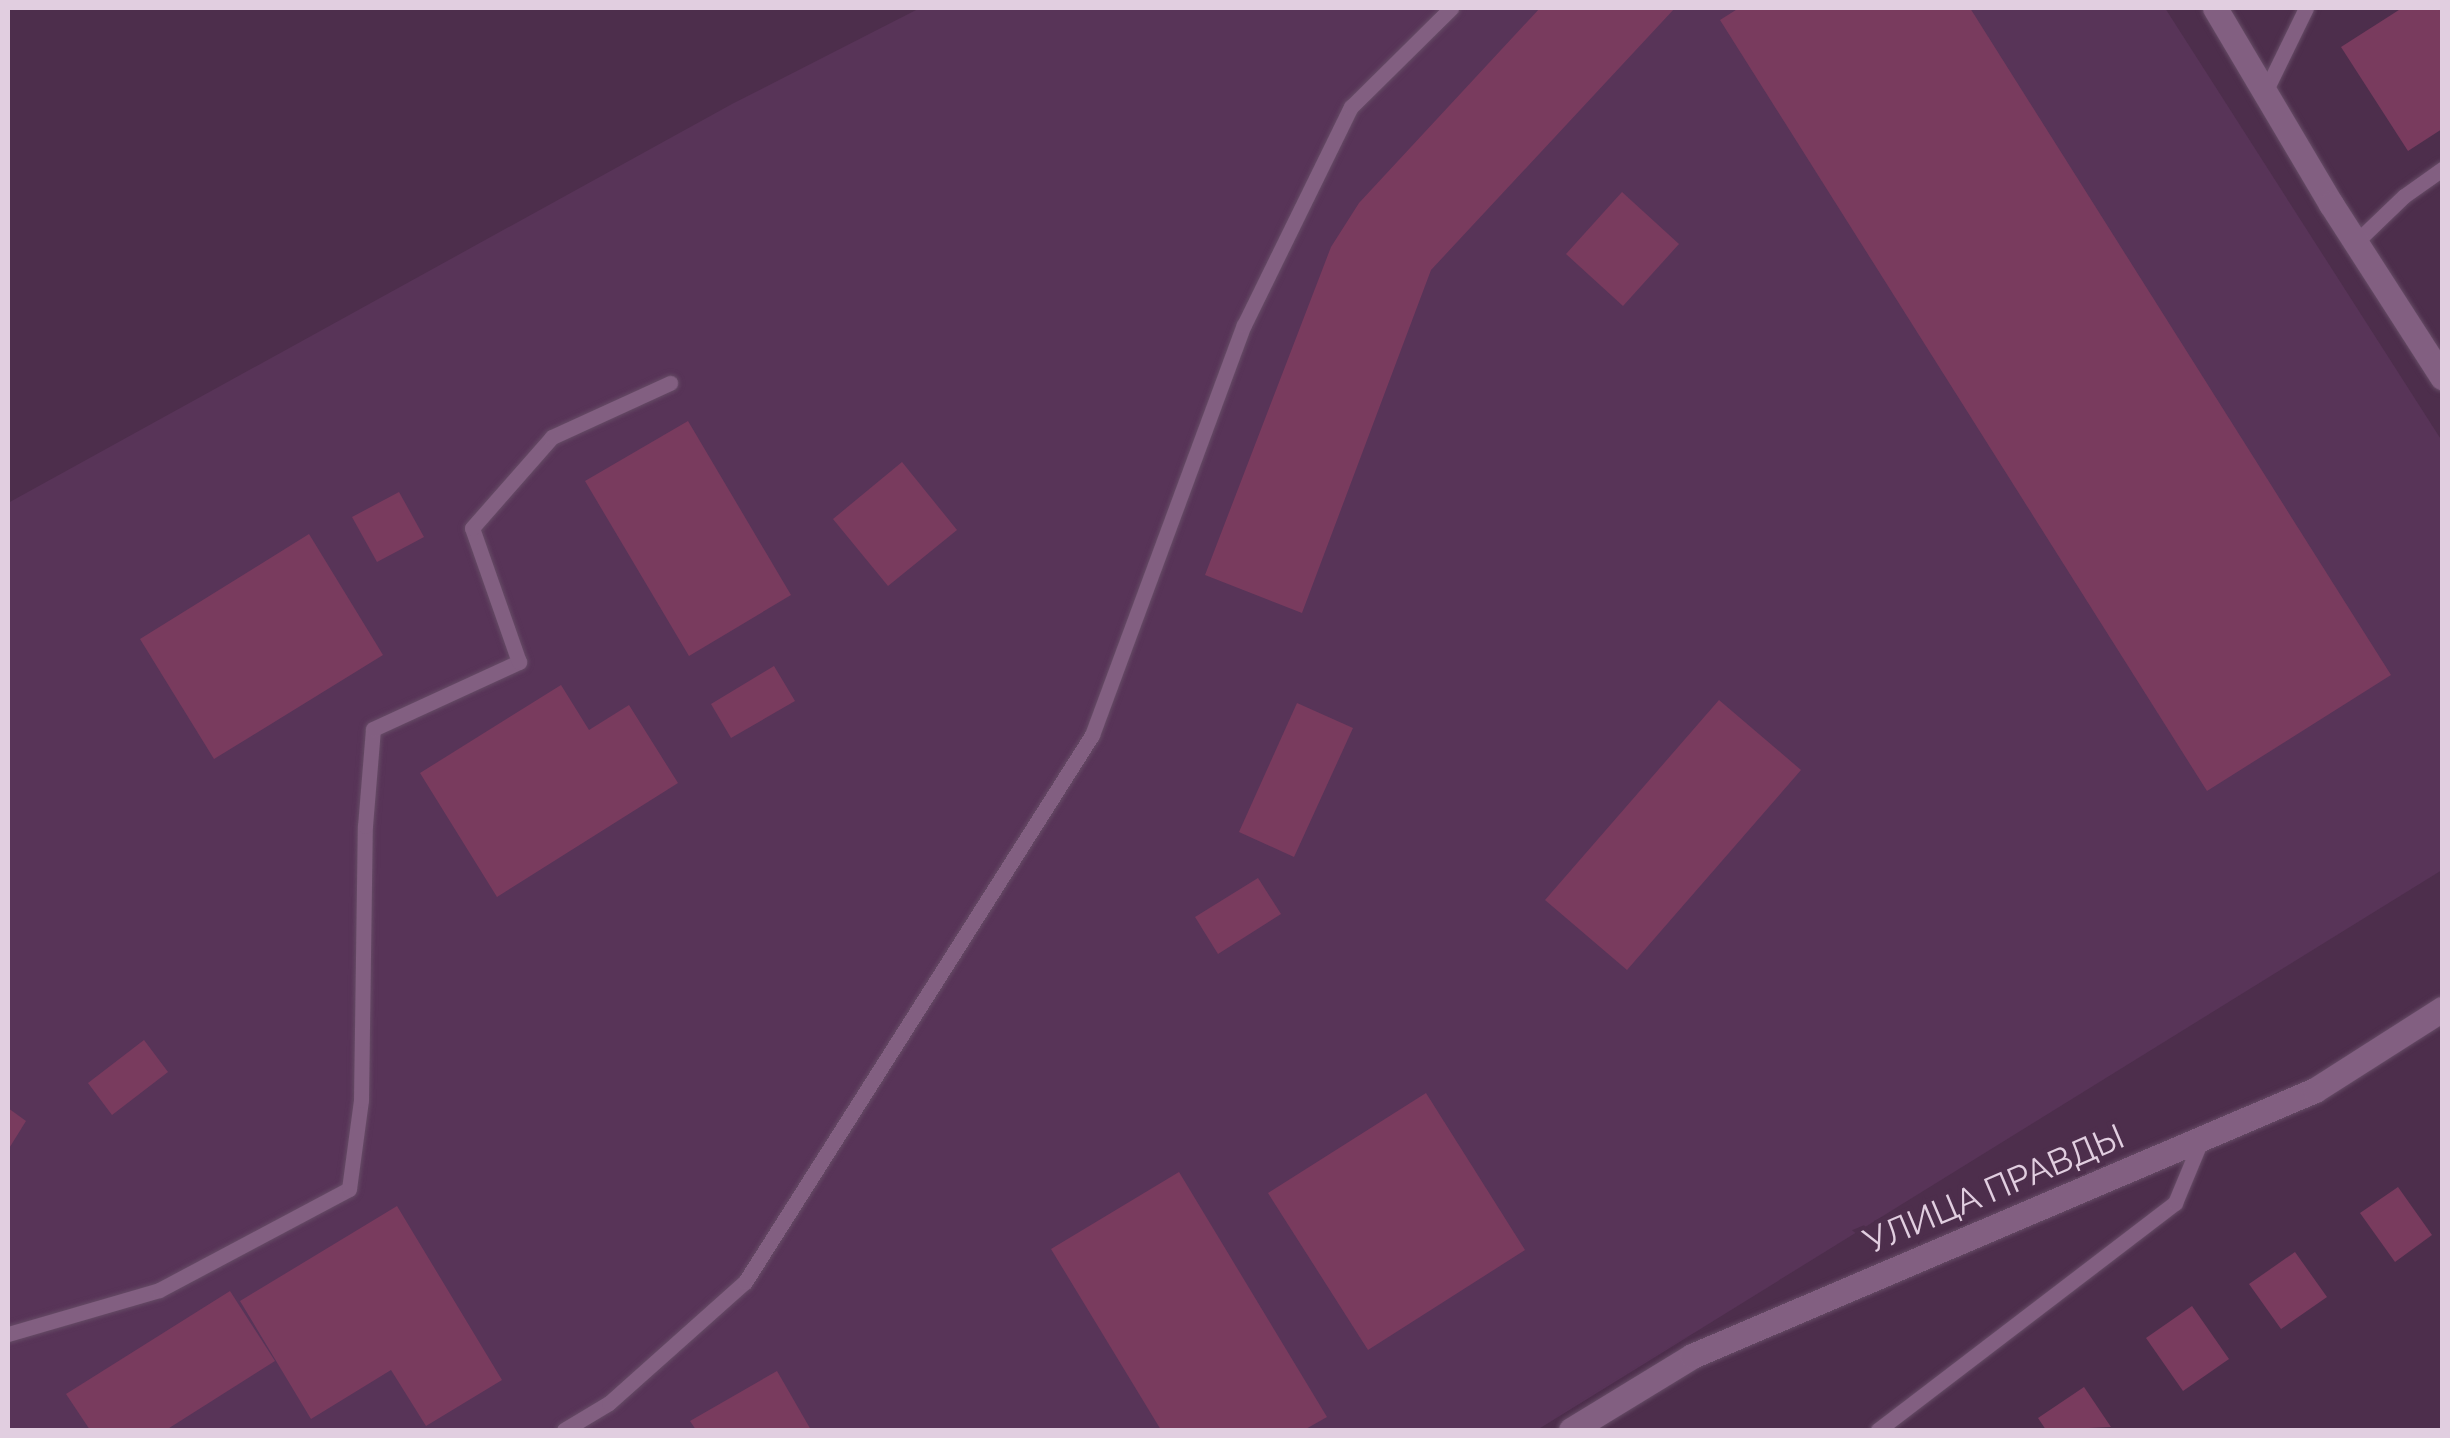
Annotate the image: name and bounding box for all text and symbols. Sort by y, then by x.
street label: УЛИЦА ПРАВДЫ [1857,1115,2131,1263]

